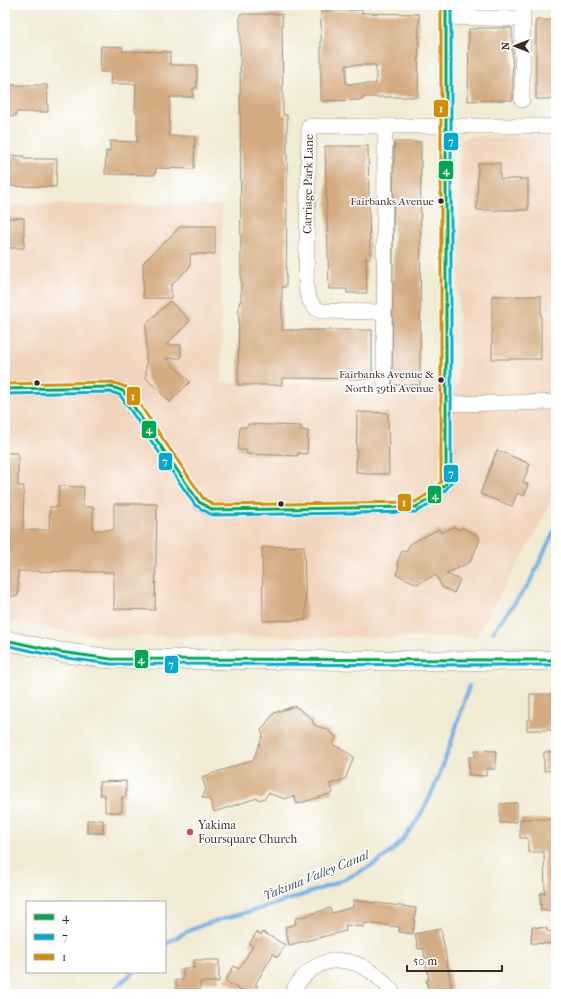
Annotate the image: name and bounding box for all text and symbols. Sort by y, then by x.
north arrow [495,26,535,66]
text: N [499,41,512,50]
line badge: 1 [433,99,449,118]
text: 1 [439,102,443,115]
line badge: 7 [443,132,459,151]
street label: Carriage Park Lane [300,134,316,234]
text: 7 [447,135,454,148]
line badge: 4 [438,160,454,180]
text: 4 [442,164,450,177]
place label: Fairbanks Avenue [350,195,435,208]
marker: Fairbanks Avenue [436,196,446,206]
place label: Fairbanks Avenue & North 39th Avenue [339,368,435,395]
marker: Fairbanks Avenue & North 39th Avenue [436,375,446,385]
unlabelled marker [32,378,42,388]
line badge: 1 [126,386,141,406]
text: 1 [131,390,135,403]
line badge: 4 [141,420,157,439]
text: 4 [145,423,153,436]
line badge: 7 [158,452,173,471]
text: 7 [161,455,168,468]
line badge: 7 [443,464,459,483]
text: 7 [447,467,454,480]
line badge: 4 [427,485,442,504]
text: 4 [431,489,439,502]
line badge: 1 [397,493,412,512]
text: 1 [402,496,406,509]
unlabelled marker [276,499,286,509]
line badge: 4 [134,649,149,669]
text: 4 [137,653,145,666]
line badge: 7 [164,655,179,674]
text: 7 [167,658,174,671]
place label: Yakima Foursquare Church [197,818,298,846]
marker: Yakima Foursquare Church [185,827,195,837]
water label: Yakima Valley Canal [261,846,373,903]
legend [26,901,166,973]
text: 4 [62,910,70,924]
text: 7 [62,930,68,944]
scale bar [407,947,502,973]
text: 1 [62,950,66,964]
text: 50 m [413,954,437,968]

